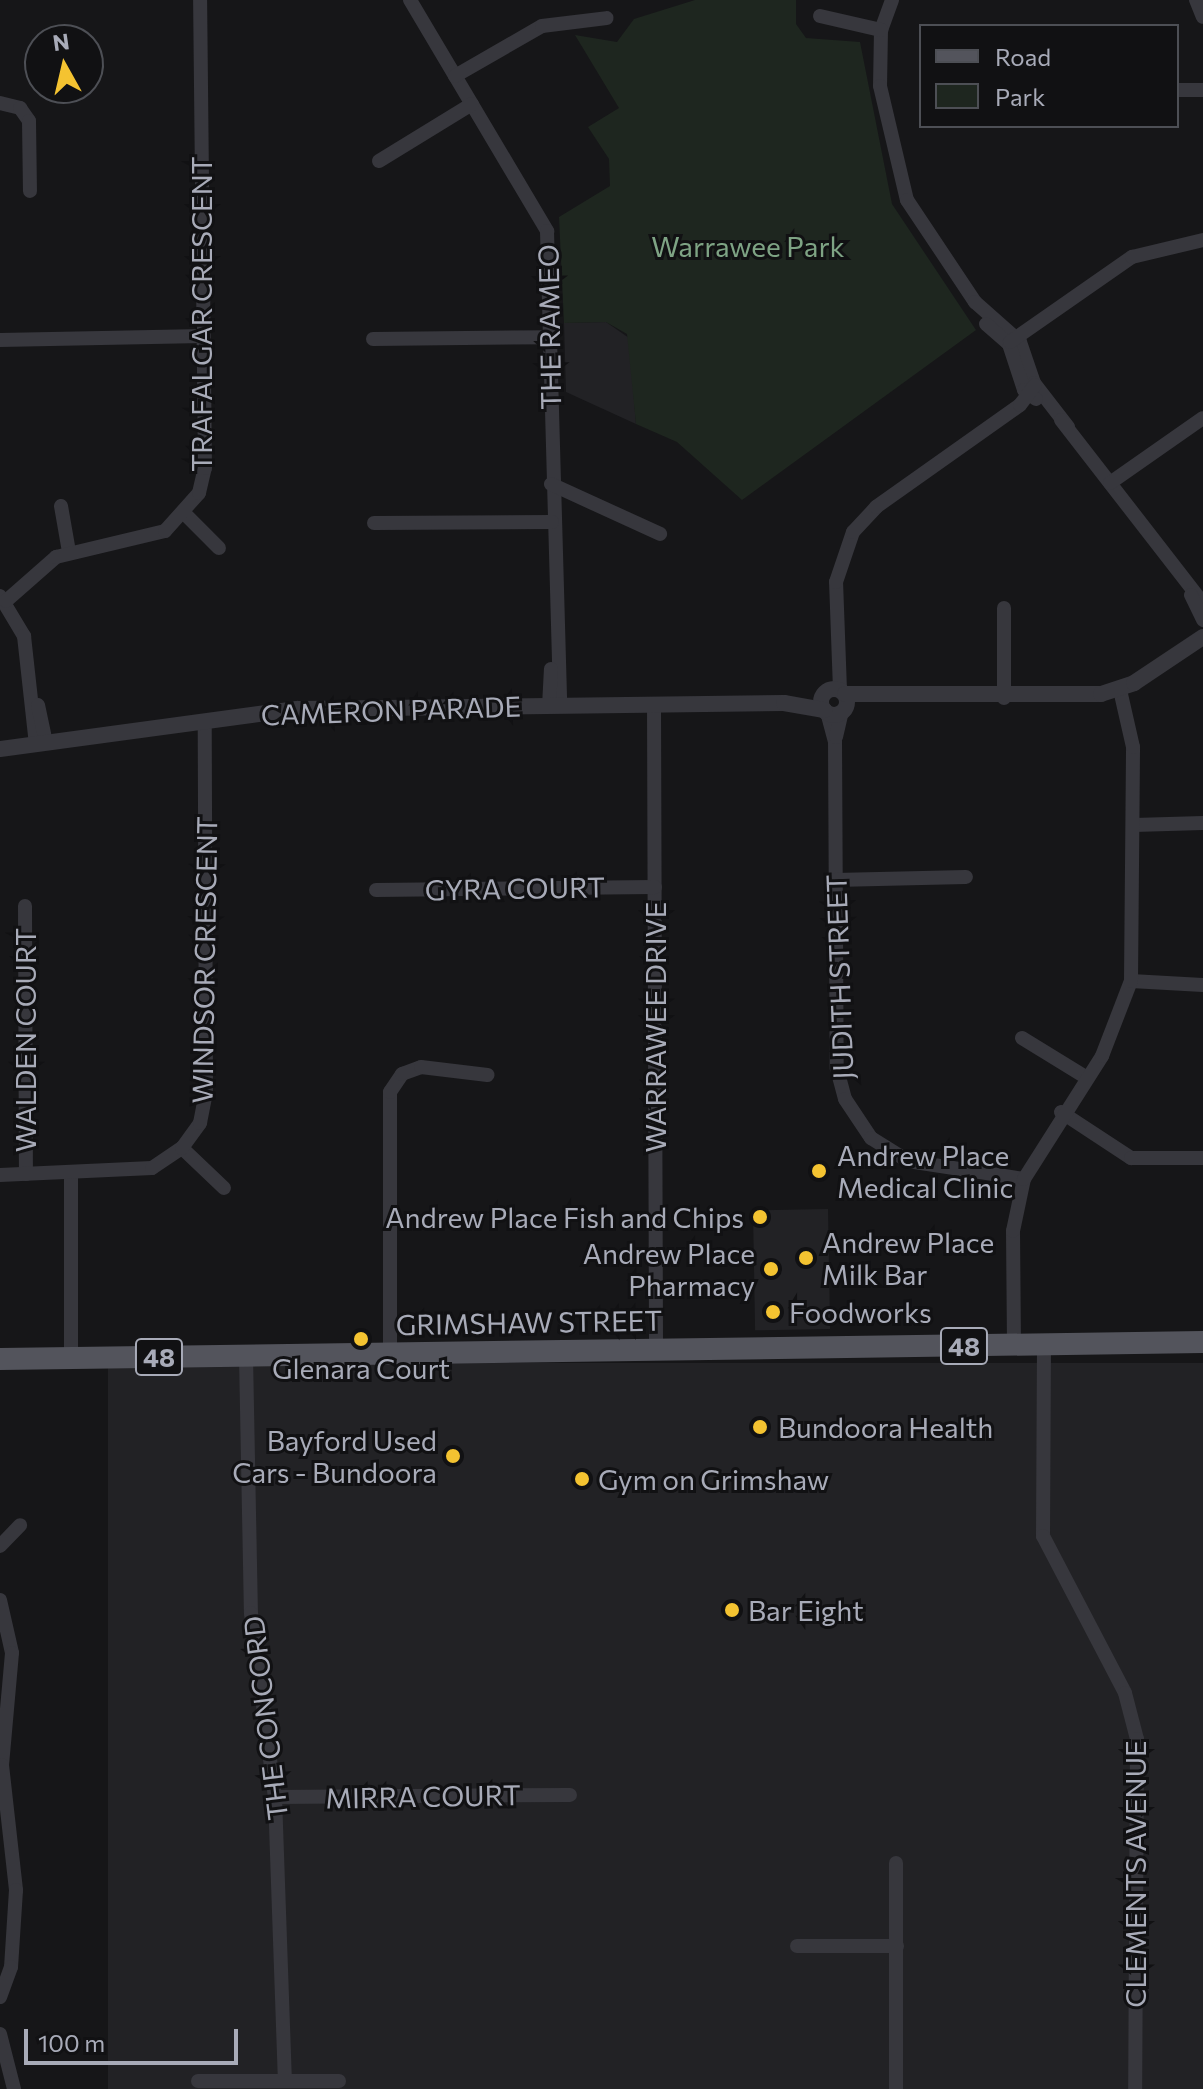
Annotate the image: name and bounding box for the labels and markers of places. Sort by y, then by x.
place label: Andrew Place Medical Clinic [837,1138,1013,1204]
marker: Andrew Place Medical Clinic [808,1160,830,1182]
place label: Andrew Place Fish and Chips [385,1200,744,1234]
marker: Andrew Place Fish and Chips [751,1208,769,1226]
place label: Andrew Place Milk Bar [822,1225,994,1291]
place label: Andrew Place Pharmacy [583,1236,755,1302]
marker: Andrew Place Milk Bar [797,1249,815,1267]
marker: Andrew Place Pharmacy [762,1260,780,1278]
place label: Foodworks [789,1295,932,1329]
marker: Foodworks [764,1303,782,1321]
marker: Glenara Court [352,1330,370,1348]
place label: Glenara Court [272,1351,450,1385]
place label: Bundoora Health [778,1410,993,1444]
marker: Bundoora Health [749,1416,771,1438]
place label: Bayford Used Cars - Bundoora [232,1423,437,1489]
marker: Bayford Used Cars - Bundoora [444,1447,462,1465]
place label: Gym on Grimshaw [598,1462,829,1496]
marker: Gym on Grimshaw [573,1470,591,1488]
place label: Bar Eight [748,1593,864,1627]
marker: Bar Eight [723,1601,741,1619]

